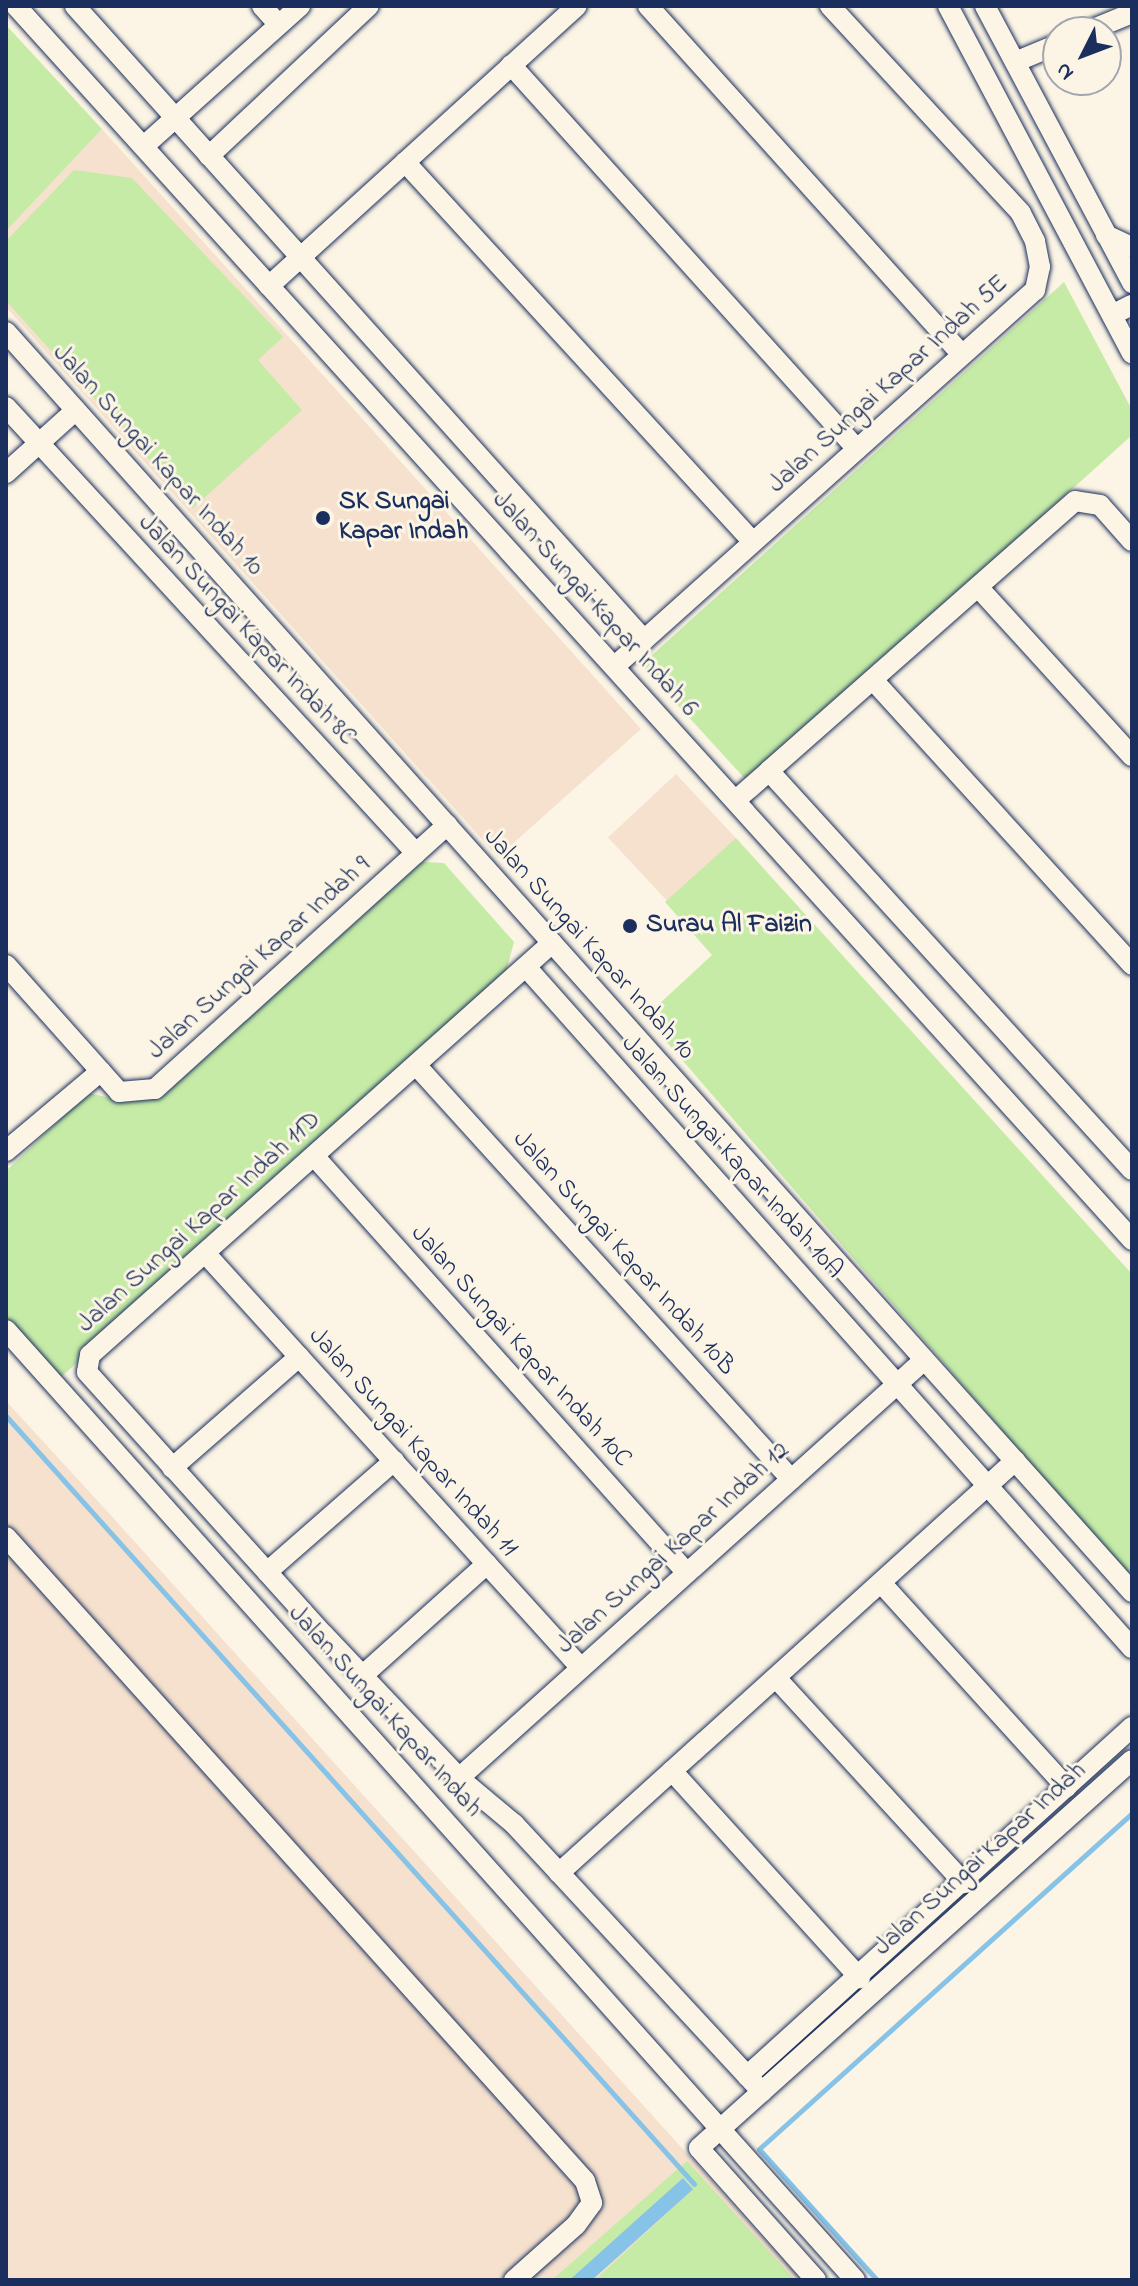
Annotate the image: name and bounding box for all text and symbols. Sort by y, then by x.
north arrow [1042,16,1122,96]
text: N [1049,54,1083,87]
street label: Jalan Sungai Kapar Indah 5E [763,269,1015,501]
street label: Jalan Sungai Kapar Indah 10 [45,339,269,583]
street label: Jalan Sungai Kapar Indah 6 [484,486,704,724]
place label: SK Sungai Kapar Indah [339,487,468,548]
street label: Jalan Sungai Kapar Indah 8C [130,509,362,753]
marker: SK Sungai Kapar Indah [314,509,332,527]
street label: Jalan Sungai Kapar Indah 10 [476,823,700,1067]
street label: Jalan Sungai Kapar Indah 9 [142,851,378,1067]
place label: Surau Al Faizin [646,910,812,942]
marker: Surau Al Faizin [621,917,639,935]
street label: Jalan Sungai Kapar Indah 10A [613,1030,849,1286]
street label: Jalan Sungai Kapar Indah 11D [72,1105,328,1341]
street label: Jalan Sungai Kapar Indah 10B [505,1125,741,1383]
street label: Jalan Sungai Kapar Indah 10C [403,1219,637,1475]
street label: Jalan Sungai Kapar Indah 11 [301,1322,523,1564]
street label: Jalan Sungai Kapar Indah 12 [551,1436,797,1662]
street label: Jalan Sungai Kapar Indah [280,1599,488,1825]
street label: Jalan Sungai Kapar Indah [868,1756,1094,1964]

